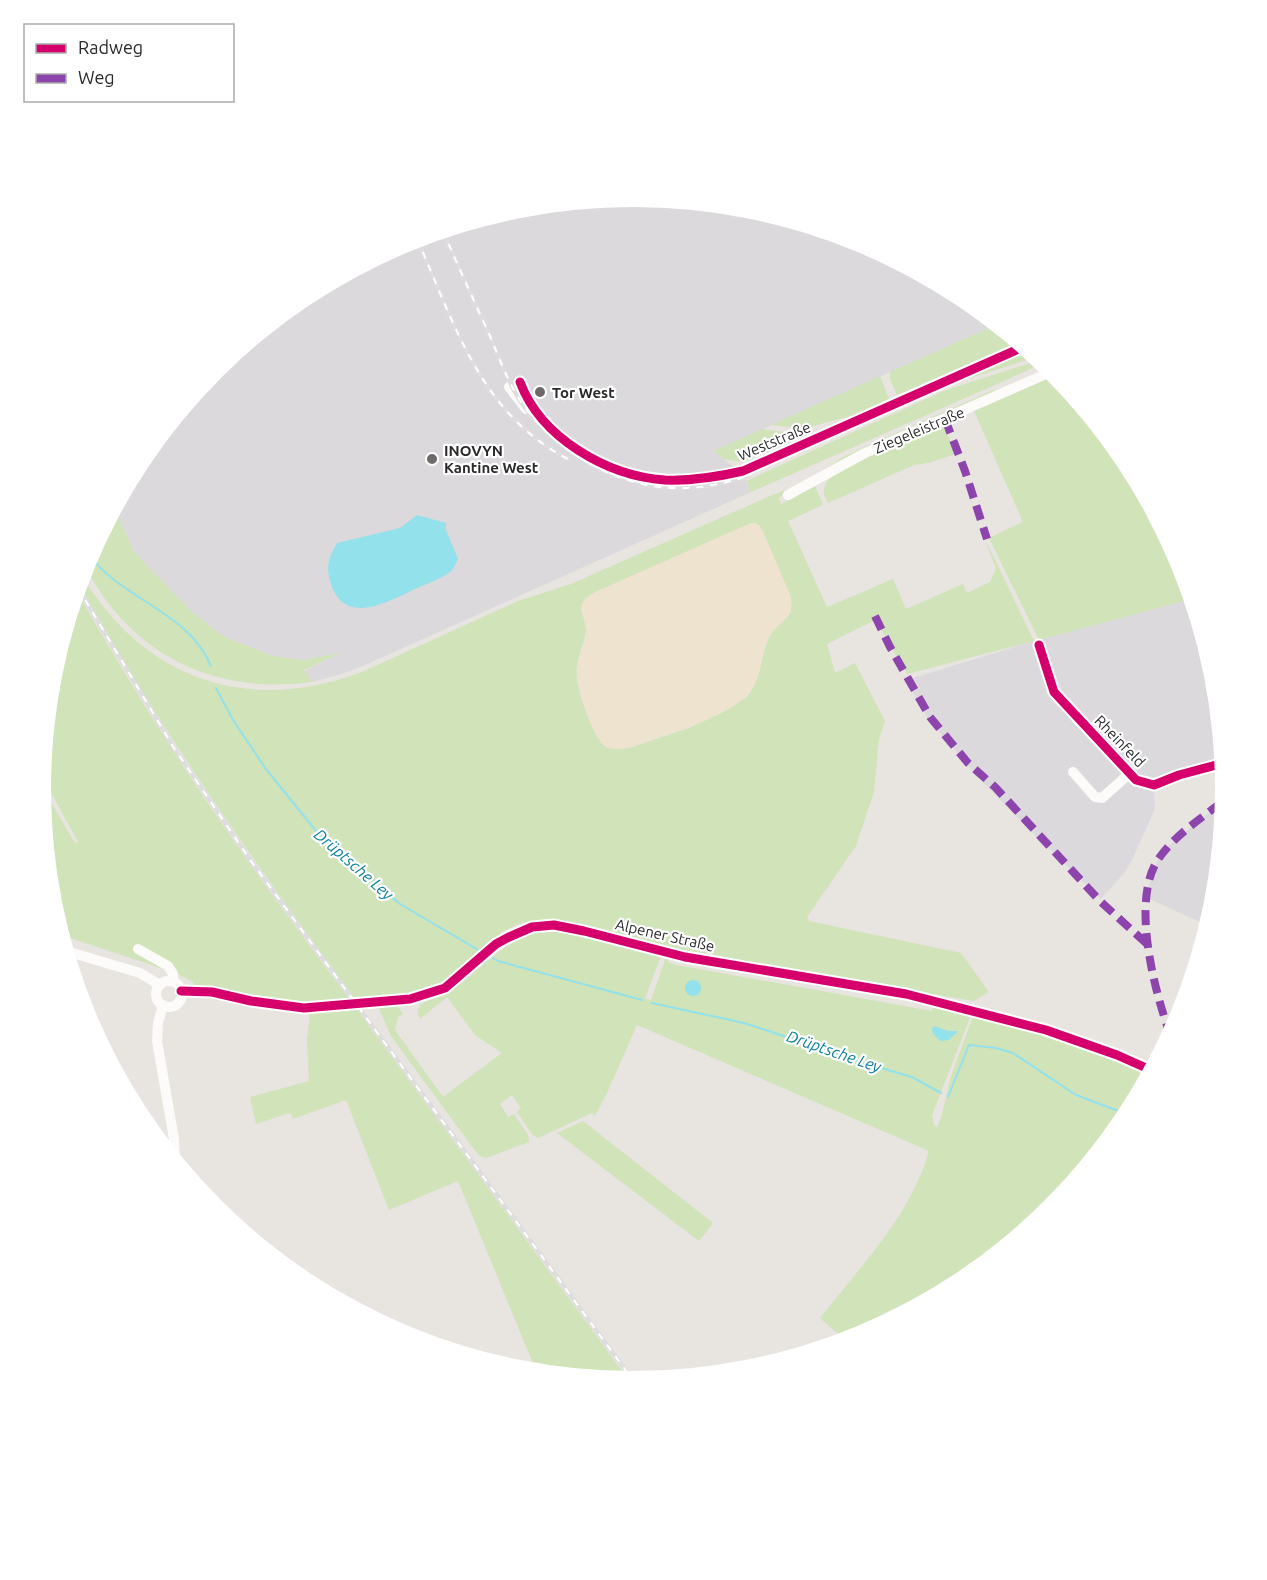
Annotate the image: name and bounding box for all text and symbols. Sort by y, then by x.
legend [24,24,234,102]
text: Radweg [78,37,143,57]
text: Weg [78,67,115,87]
place label: Tor West [552,384,615,401]
marker: Tor West [533,385,547,399]
street label: Ziegeleistraße [871,403,967,457]
street label: Weststraße [735,418,813,464]
place label: INOVYN Kantine West [444,442,539,476]
marker: INOVYN Kantine West [425,452,439,466]
street label: Rheinfeld [1091,712,1149,770]
water label: Drüptsche Ley [311,825,397,903]
street label: Alpener Straße [614,915,716,955]
water label: Drüptsche Ley [784,1026,884,1076]

